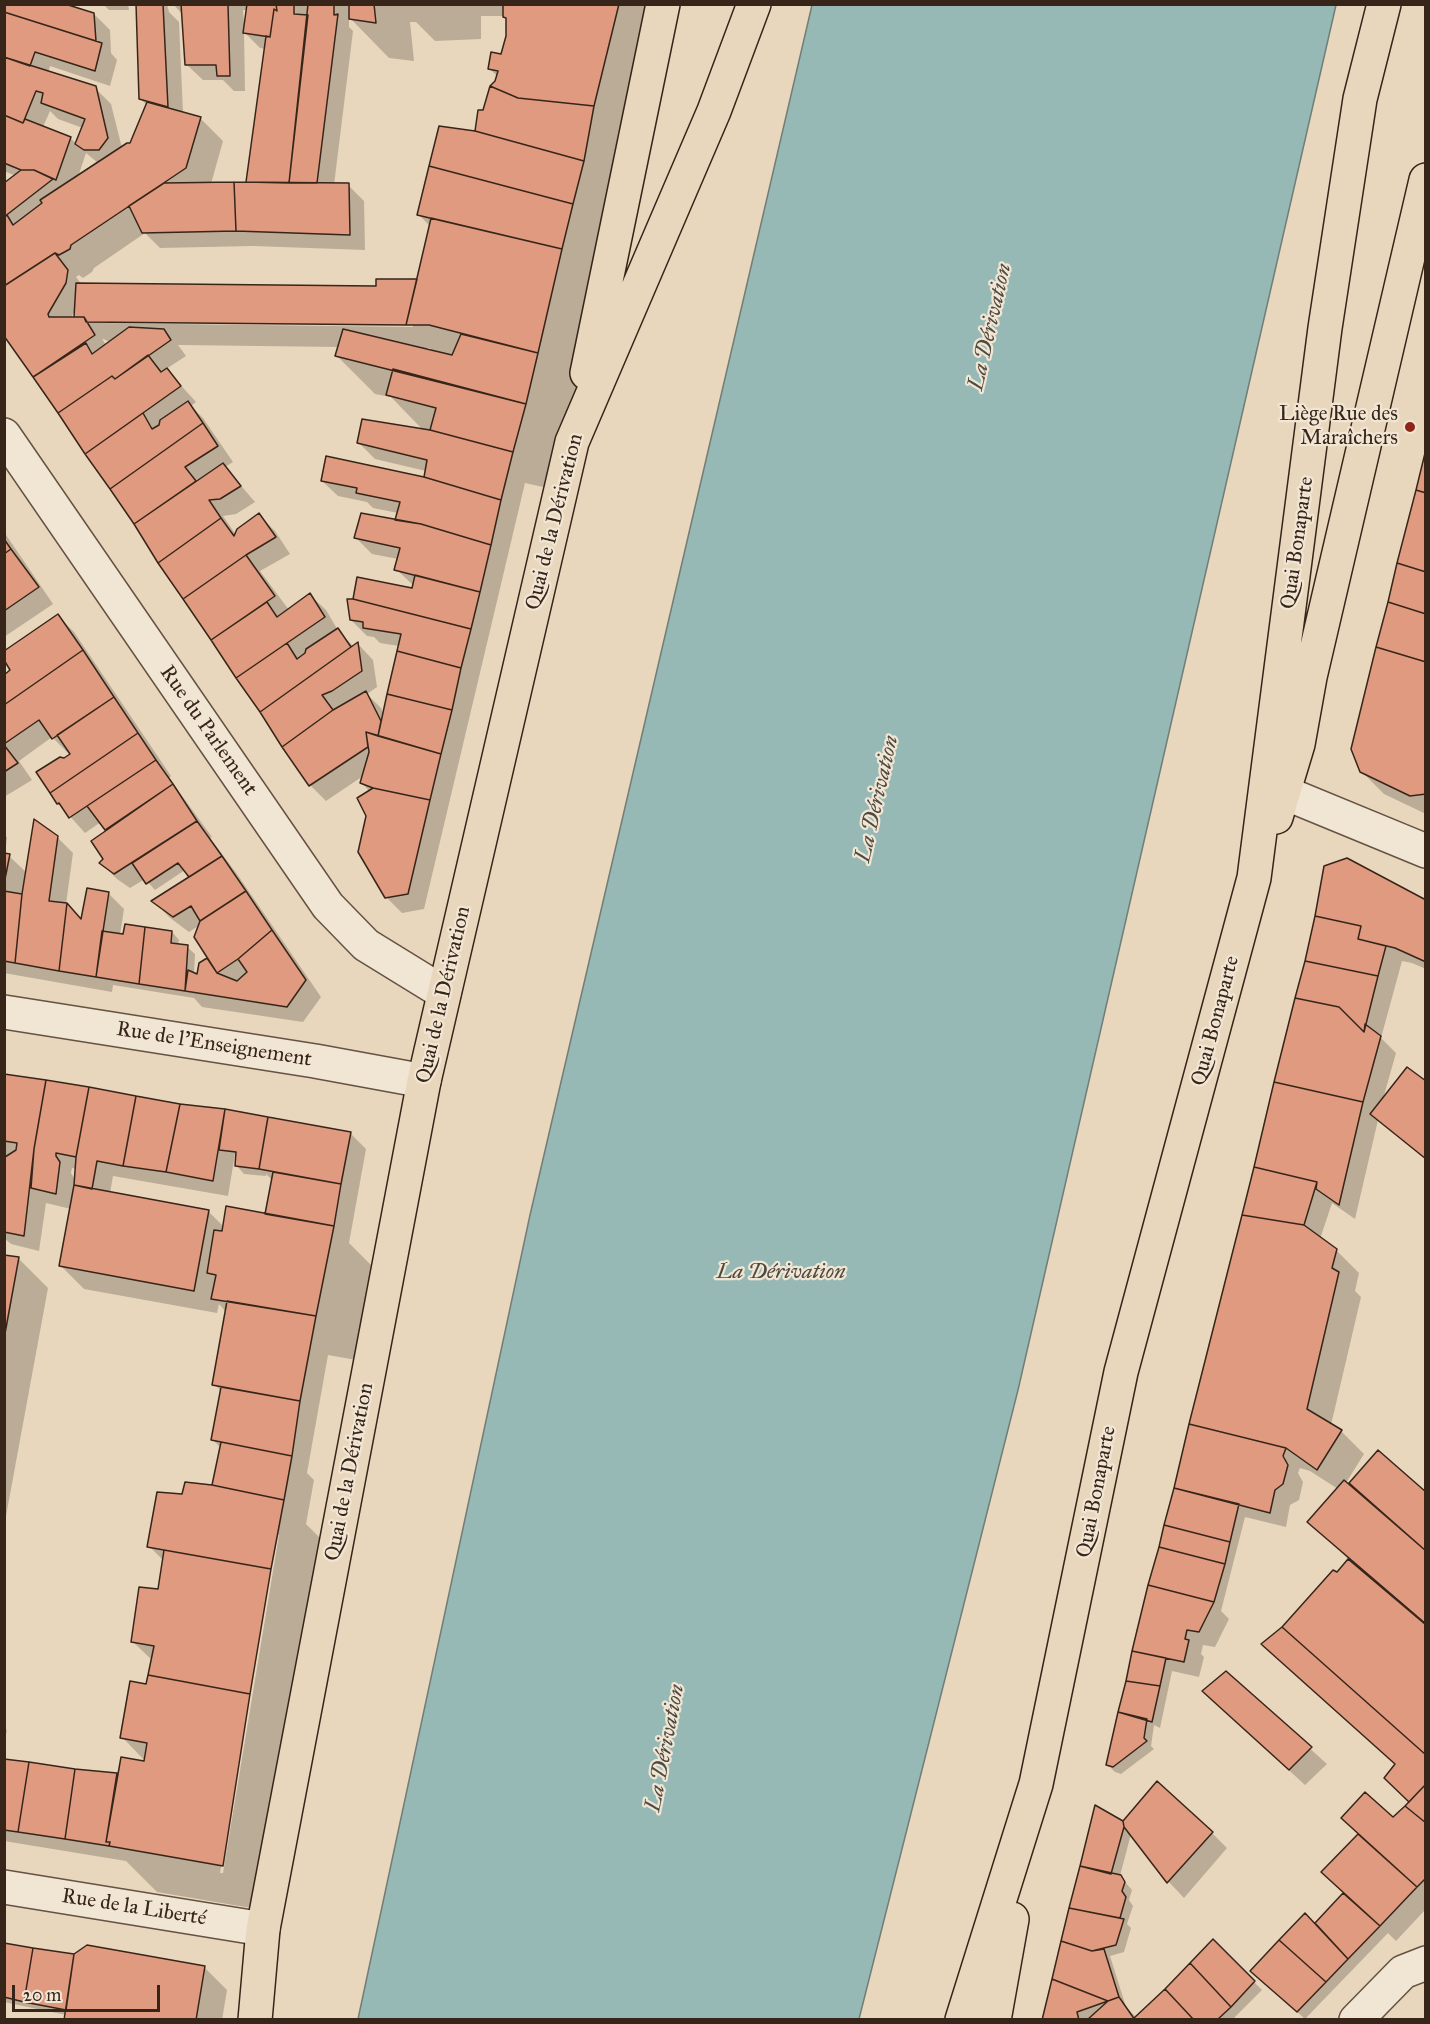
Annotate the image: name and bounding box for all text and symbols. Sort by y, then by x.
water label: La Dérivation [964,261,1018,393]
place label: Liège Rue des Maraîchers [1279,402,1398,452]
marker: Liège Rue des Maraîchers [1403,420,1417,434]
street label: Quai de la Dérivation [521,431,589,613]
street label: Quai Bonaparte [1276,475,1320,611]
street label: Rue du Parlement [154,661,262,801]
water label: La Dérivation [851,733,905,865]
street label: Quai de la Dérivation [411,904,477,1086]
street label: Quai Bonaparte [1187,953,1245,1089]
street label: Rue de l'Enseignement [115,1017,313,1073]
water label: La Dérivation [716,1260,846,1286]
street label: Quai de la Dérivation [320,1381,380,1563]
street label: Quai Bonaparte [1072,1424,1122,1560]
water label: La Dérivation [641,1682,691,1814]
street label: Rue de la Liberté [60,1884,208,1932]
scale bar [15,1973,164,2011]
text: 20 m [23,1984,61,2006]

